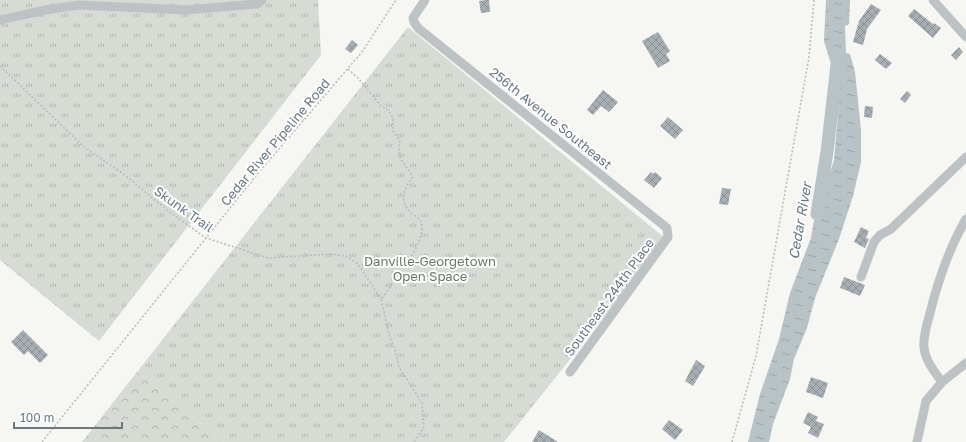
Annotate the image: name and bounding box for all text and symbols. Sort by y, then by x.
street label: 256th Avenue Southeast [487,64,615,172]
street label: Cedar River Pipeline Road [217,75,333,209]
water label: Cedar River [784,179,815,261]
street label: Skunk Trail [151,183,217,235]
street label: Southeast 244th Place [561,235,657,359]
park label: Danville-Georgetown Open Space [364,253,496,284]
scale bar [14,404,122,430]
text: 100 m [20,410,54,425]

